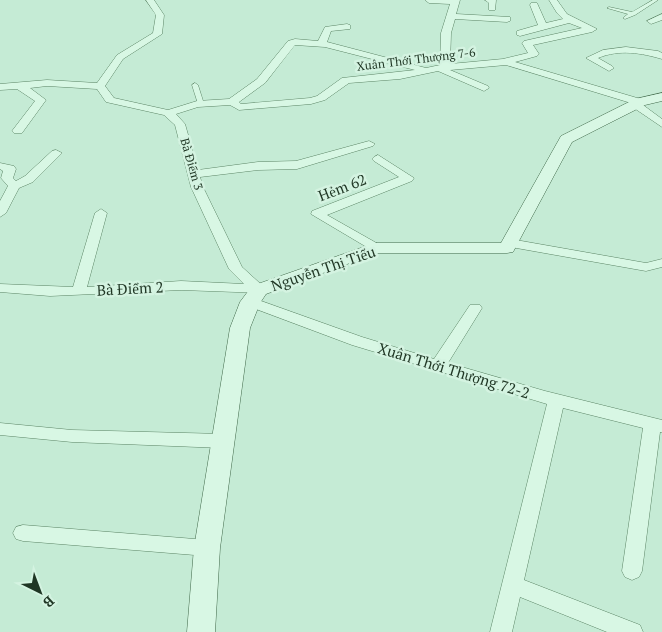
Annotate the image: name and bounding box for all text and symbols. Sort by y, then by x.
street label: Xuân Thới Thượng 7-6 [356,44,477,74]
street label: Bà Điểm 3 [177,136,207,192]
street label: Hẻm 62 [315,169,369,205]
street label: Nguyễn Thị Tiểu [268,241,378,295]
street label: Bà Điểm 2 [96,276,164,300]
street label: Xuân Thới Thượng 72-2 [376,337,532,403]
north arrow [15,567,65,617]
text: B [39,592,59,612]

